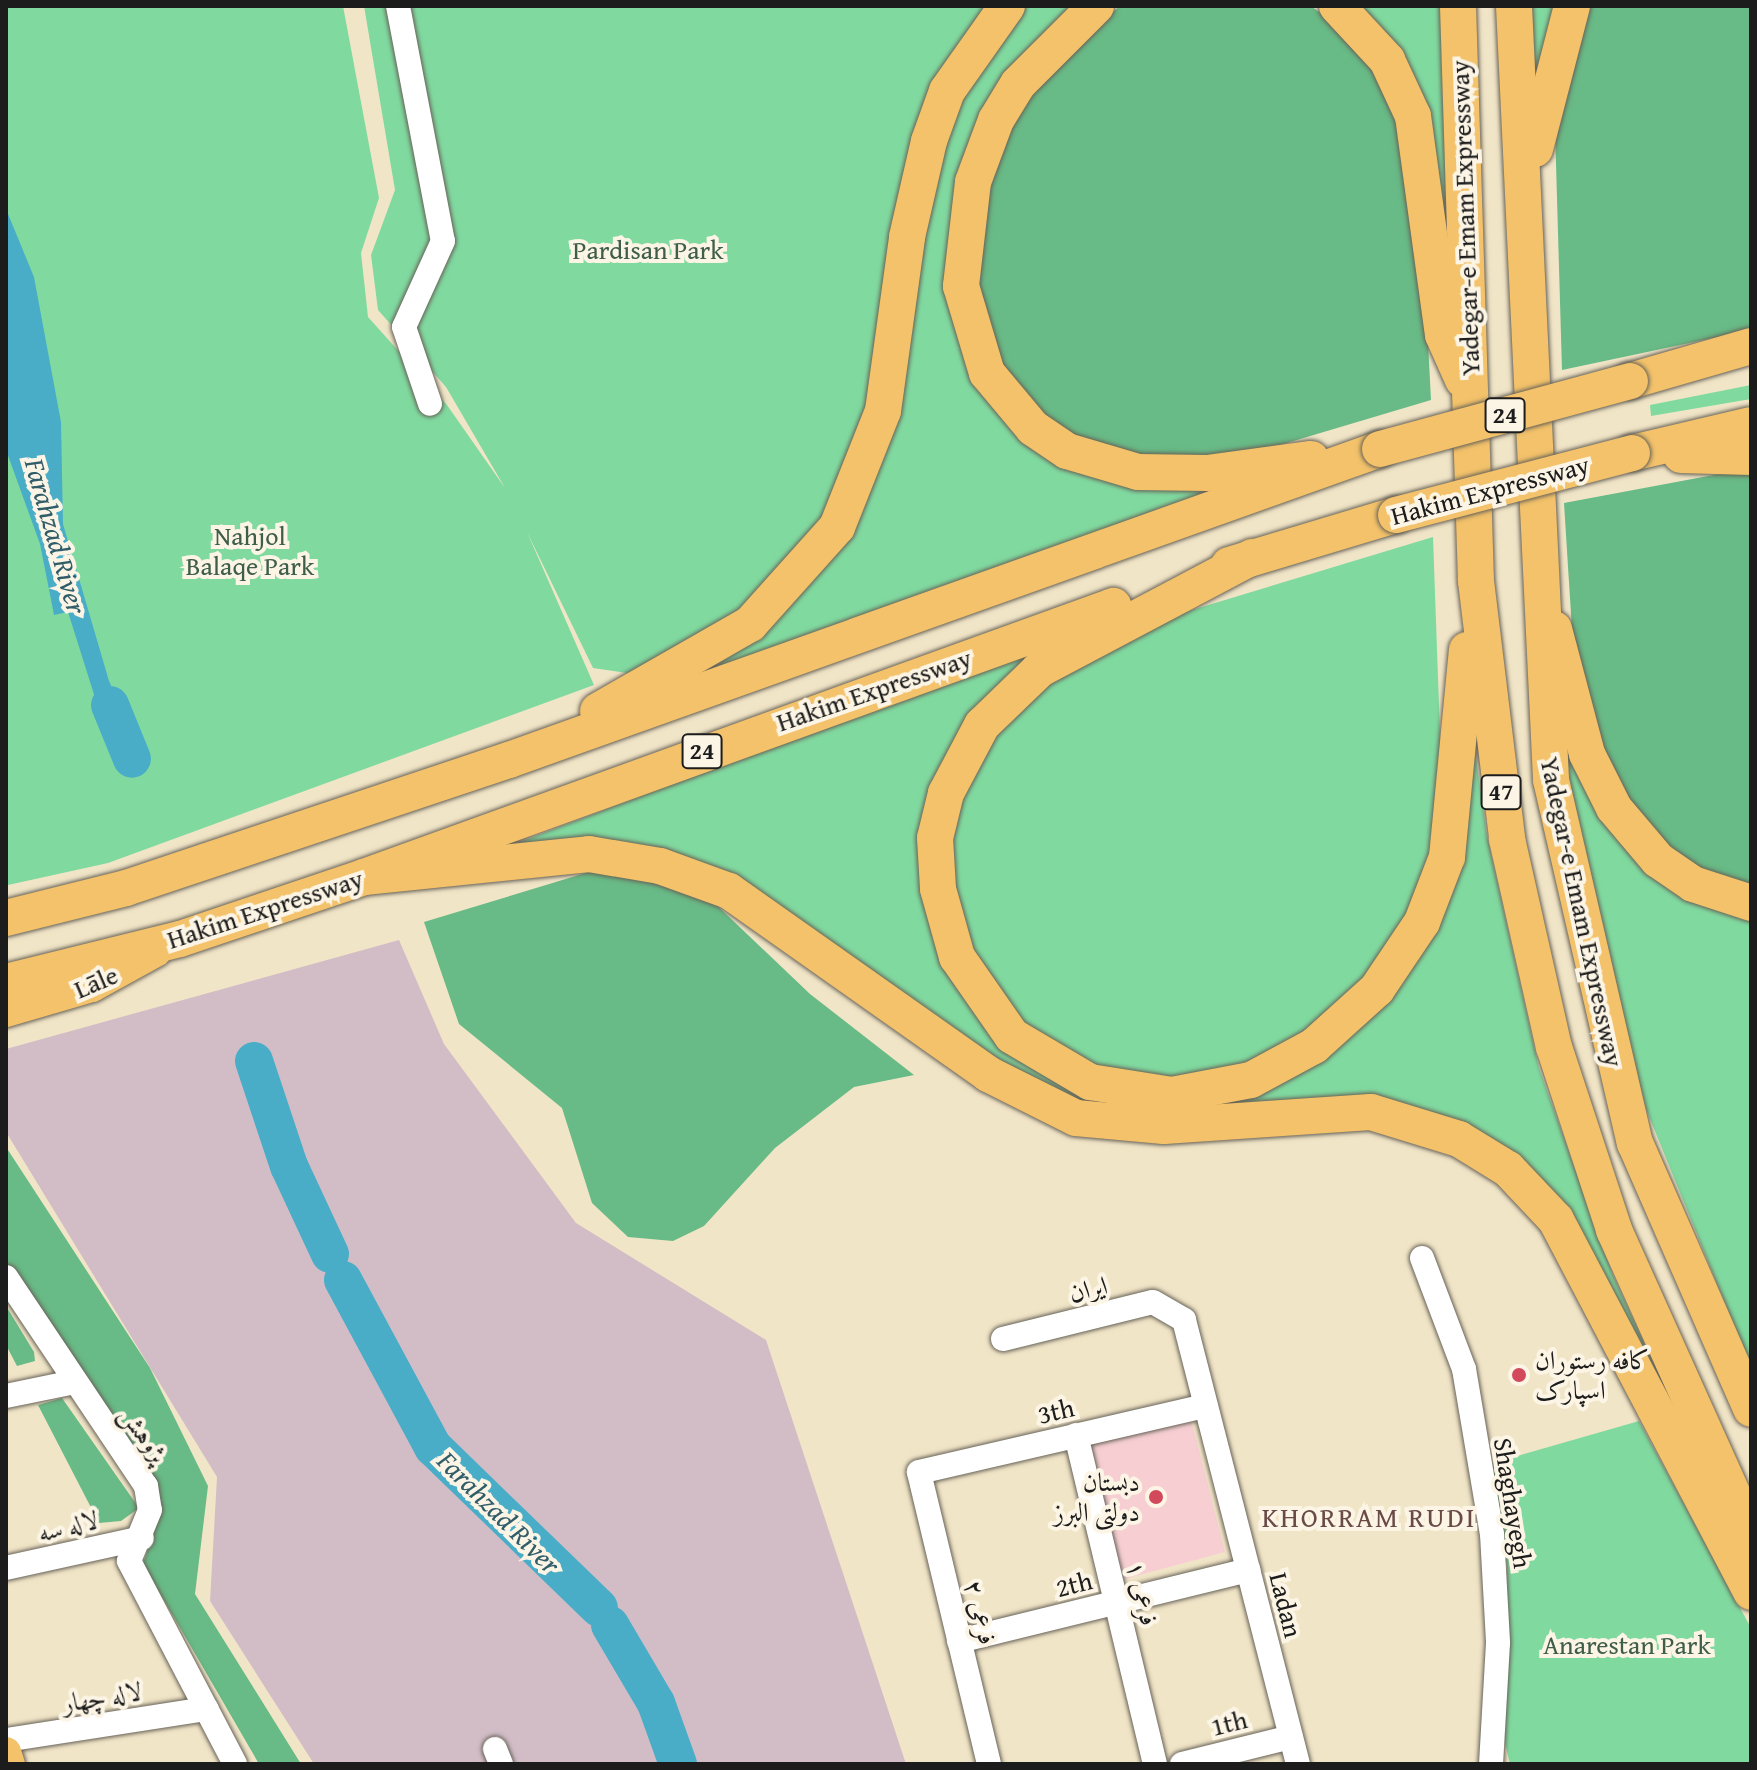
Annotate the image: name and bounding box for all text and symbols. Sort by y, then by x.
street label: Yadegar-e Emam Expressway [1444,60,1486,376]
park label: Pardisan Park [572,234,724,266]
road number: 24 [1483,395,1527,435]
street label: Hakim Expressway [1387,449,1593,531]
water label: Farahzad River [18,454,94,618]
park label: Nahjol Balaqe Park [186,520,314,582]
street label: Hakim Expressway [773,642,975,738]
road number: 24 [680,731,724,771]
street label: Yadegar-e Emam Expressway [1534,754,1630,1070]
road number: 47 [1479,772,1523,812]
street label: Hakim Expressway [163,863,367,955]
street label: Lāle [69,959,123,1005]
street label: ایران [1066,1269,1110,1309]
place label: کافه رستوران اسپارک [1535,1344,1650,1406]
marker: کافه رستوران اسپارک [1510,1366,1528,1384]
street label: 3th [1035,1392,1077,1430]
street label: پژوهش [113,1399,175,1469]
street label: Shaghayegh [1487,1436,1539,1570]
water label: Farahzad River [431,1444,567,1580]
place label: دبستان دولتی البرز [1054,1466,1140,1528]
marker: دبستان دولتی البرز [1147,1488,1165,1506]
district label: KHORRAM RUDI [1262,1500,1476,1534]
street label: لاله سه [35,1504,101,1548]
street label: فرعی ۱ [1120,1558,1166,1628]
street label: 2th [1053,1564,1095,1604]
street label: Ladan [1263,1569,1309,1641]
street label: فرعی ۲ [958,1576,1004,1648]
park label: Anarestan Park [1543,1629,1711,1661]
street label: لاله چهار [60,1675,144,1719]
street label: 1th [1208,1703,1250,1743]

